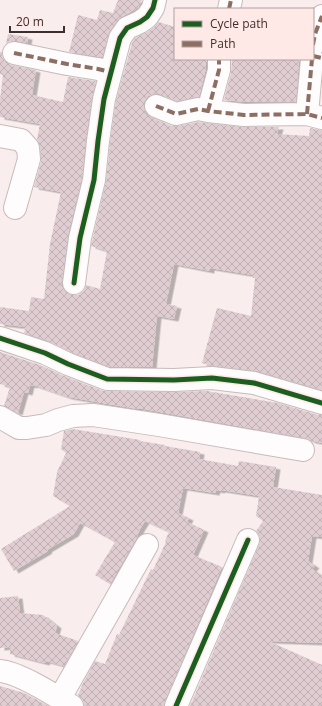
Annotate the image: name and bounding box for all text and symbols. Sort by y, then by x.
scale bar [10,8,64,34]
legend [174,8,314,60]
text: 20 m [16,13,44,30]
text: Cycle path [210,15,268,32]
text: Path [210,35,236,52]

